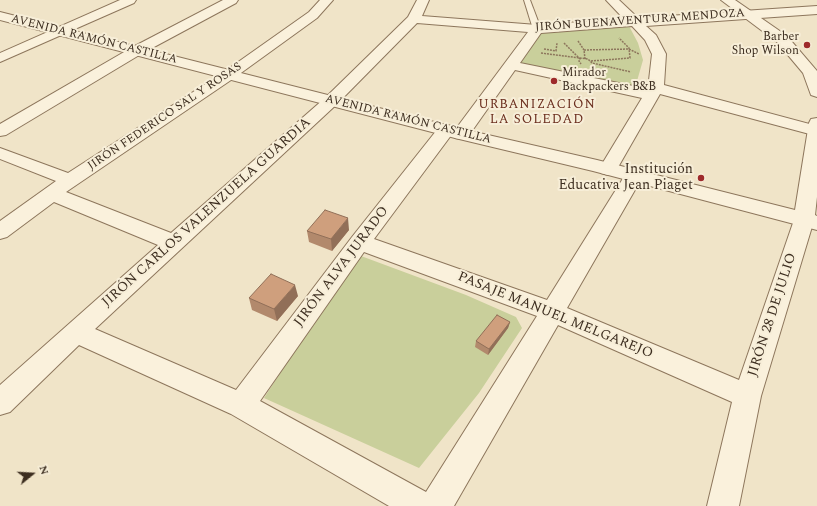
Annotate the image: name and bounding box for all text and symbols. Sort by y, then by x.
street label: JIRÓN BUENAVENTURA MENDOZA [535,6,745,36]
street label: AVENIDA RAMÓN CASTILLA [9,12,179,68]
place label: Barber Shop Wilson [732,31,799,59]
marker: Barber Shop Wilson [802,40,812,50]
street label: JIRÓN FEDERICO SAL Y ROSAS [85,60,245,174]
place label: Mirador Backpackers B&B [562,67,656,95]
marker: Mirador Backpackers B&B [549,76,559,86]
street label: AVENIDA RAMÓN CASTILLA [323,92,493,148]
district label: URBANIZACIÓN LA SOLEDAD [478,97,596,128]
street label: JIRÓN CARLOS VALENZUELA GUARDIA [99,115,315,311]
place label: Institución Educativa Jean Piaget [558,162,693,194]
marker: Institución Educativa Jean Piaget [696,173,706,183]
street label: JIRÓN ALVA JURADO [291,203,393,331]
street label: JIRÓN 28 DE JULIO [745,251,801,379]
street label: PASAJE MANUEL MELGAREJO [455,269,655,363]
north arrow [12,454,52,494]
text: N [34,463,53,477]

